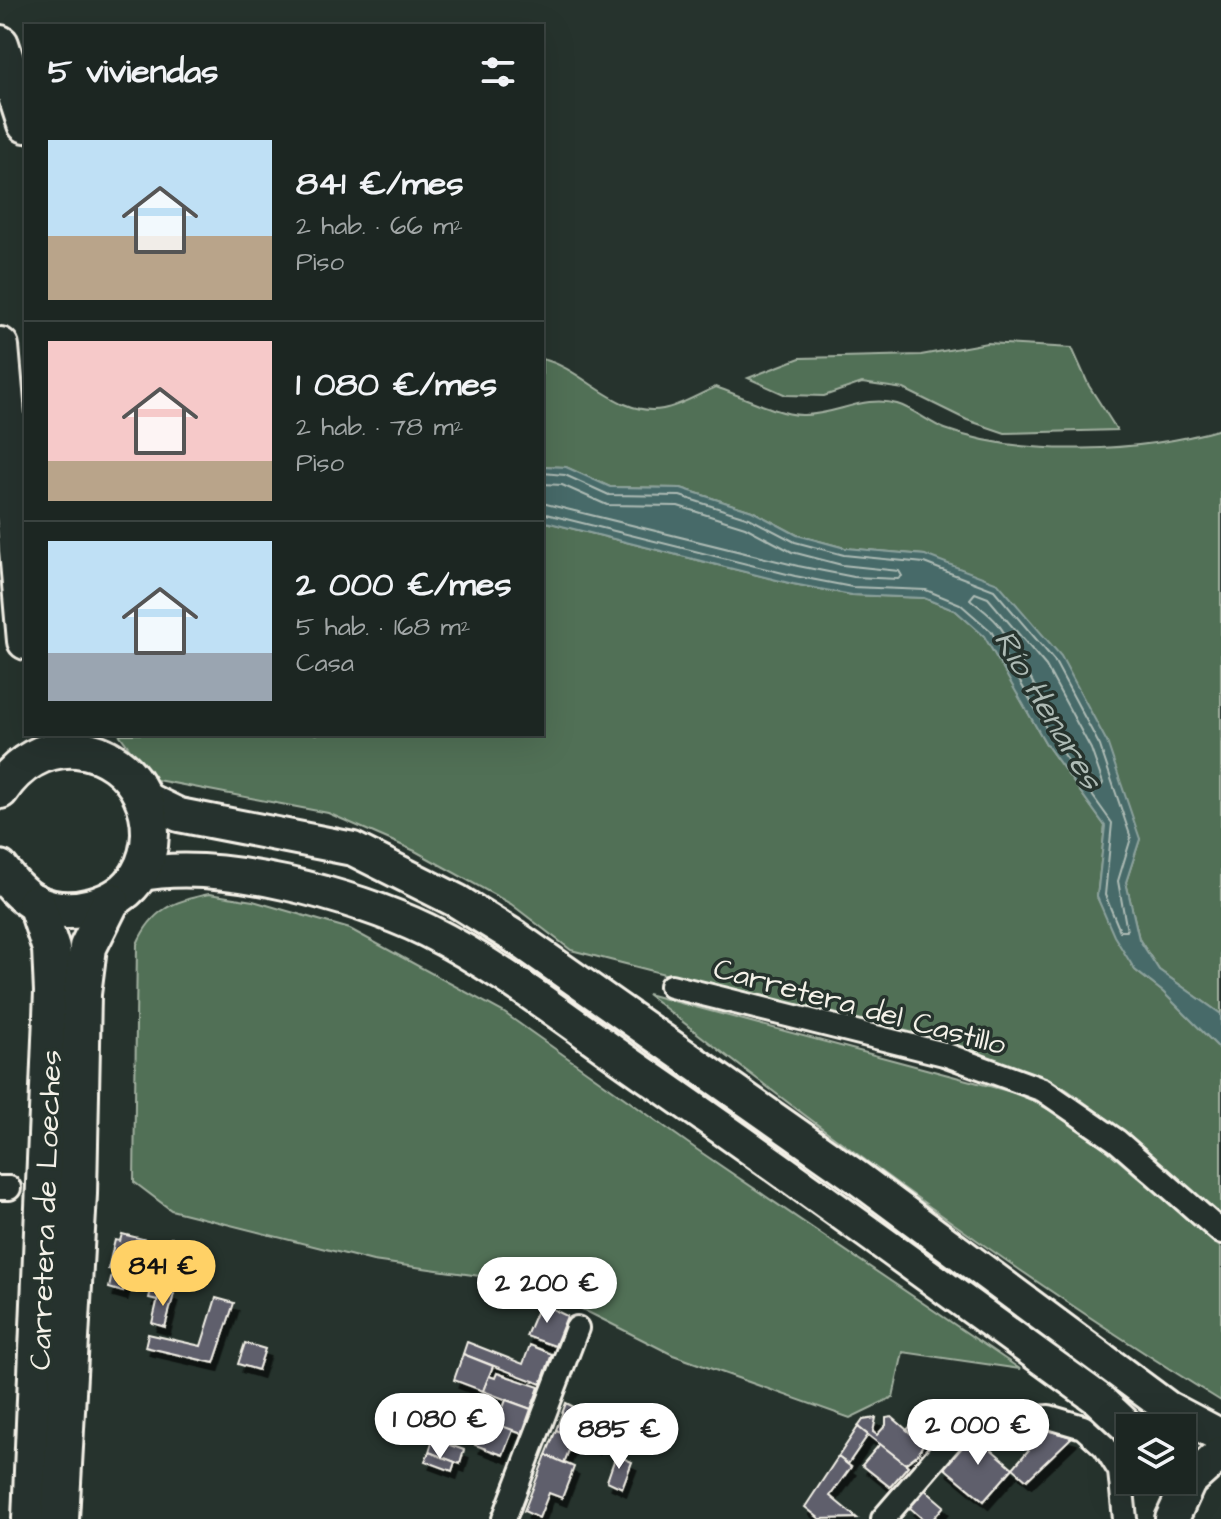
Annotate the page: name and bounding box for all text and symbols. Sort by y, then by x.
text: 5 viviendas [48,48,218,96]
icon: filters [476,50,520,94]
text: 841 €/mes [296,160,464,208]
icon: home [112,172,208,268]
text: 2 hab. · 66 m² [296,208,463,244]
text: Piso [296,244,344,280]
text: 1 080 €/mes [296,361,497,409]
icon: home [112,373,208,469]
text: 2 hab. · 78 m² [296,409,463,445]
text: Piso [296,445,344,481]
text: 2 000 €/mes [296,561,511,609]
icon: home [112,573,208,669]
text: 5 hab. · 168 m² [296,609,471,645]
water label: Río Henares [982,622,1114,800]
text: Casa [296,645,354,681]
street label: Carretera del Castillo [709,948,1011,1066]
street label: Carretera de Loeches [19,1049,73,1371]
pin: 841 € [107,1240,219,1308]
text: 841 € [129,1248,197,1284]
pin: 2 200 € [473,1257,621,1325]
text: 2 200 € [495,1265,599,1301]
pin: 1 080 € [366,1393,514,1461]
pin: 2 000 € [904,1399,1052,1467]
text: 1 080 € [393,1401,487,1437]
pin: 885 € [563,1403,675,1471]
text: 2 000 € [925,1407,1031,1443]
text: 885 € [577,1411,661,1447]
map controls [1116,1414,1196,1494]
button: layers [1116,1414,1196,1494]

